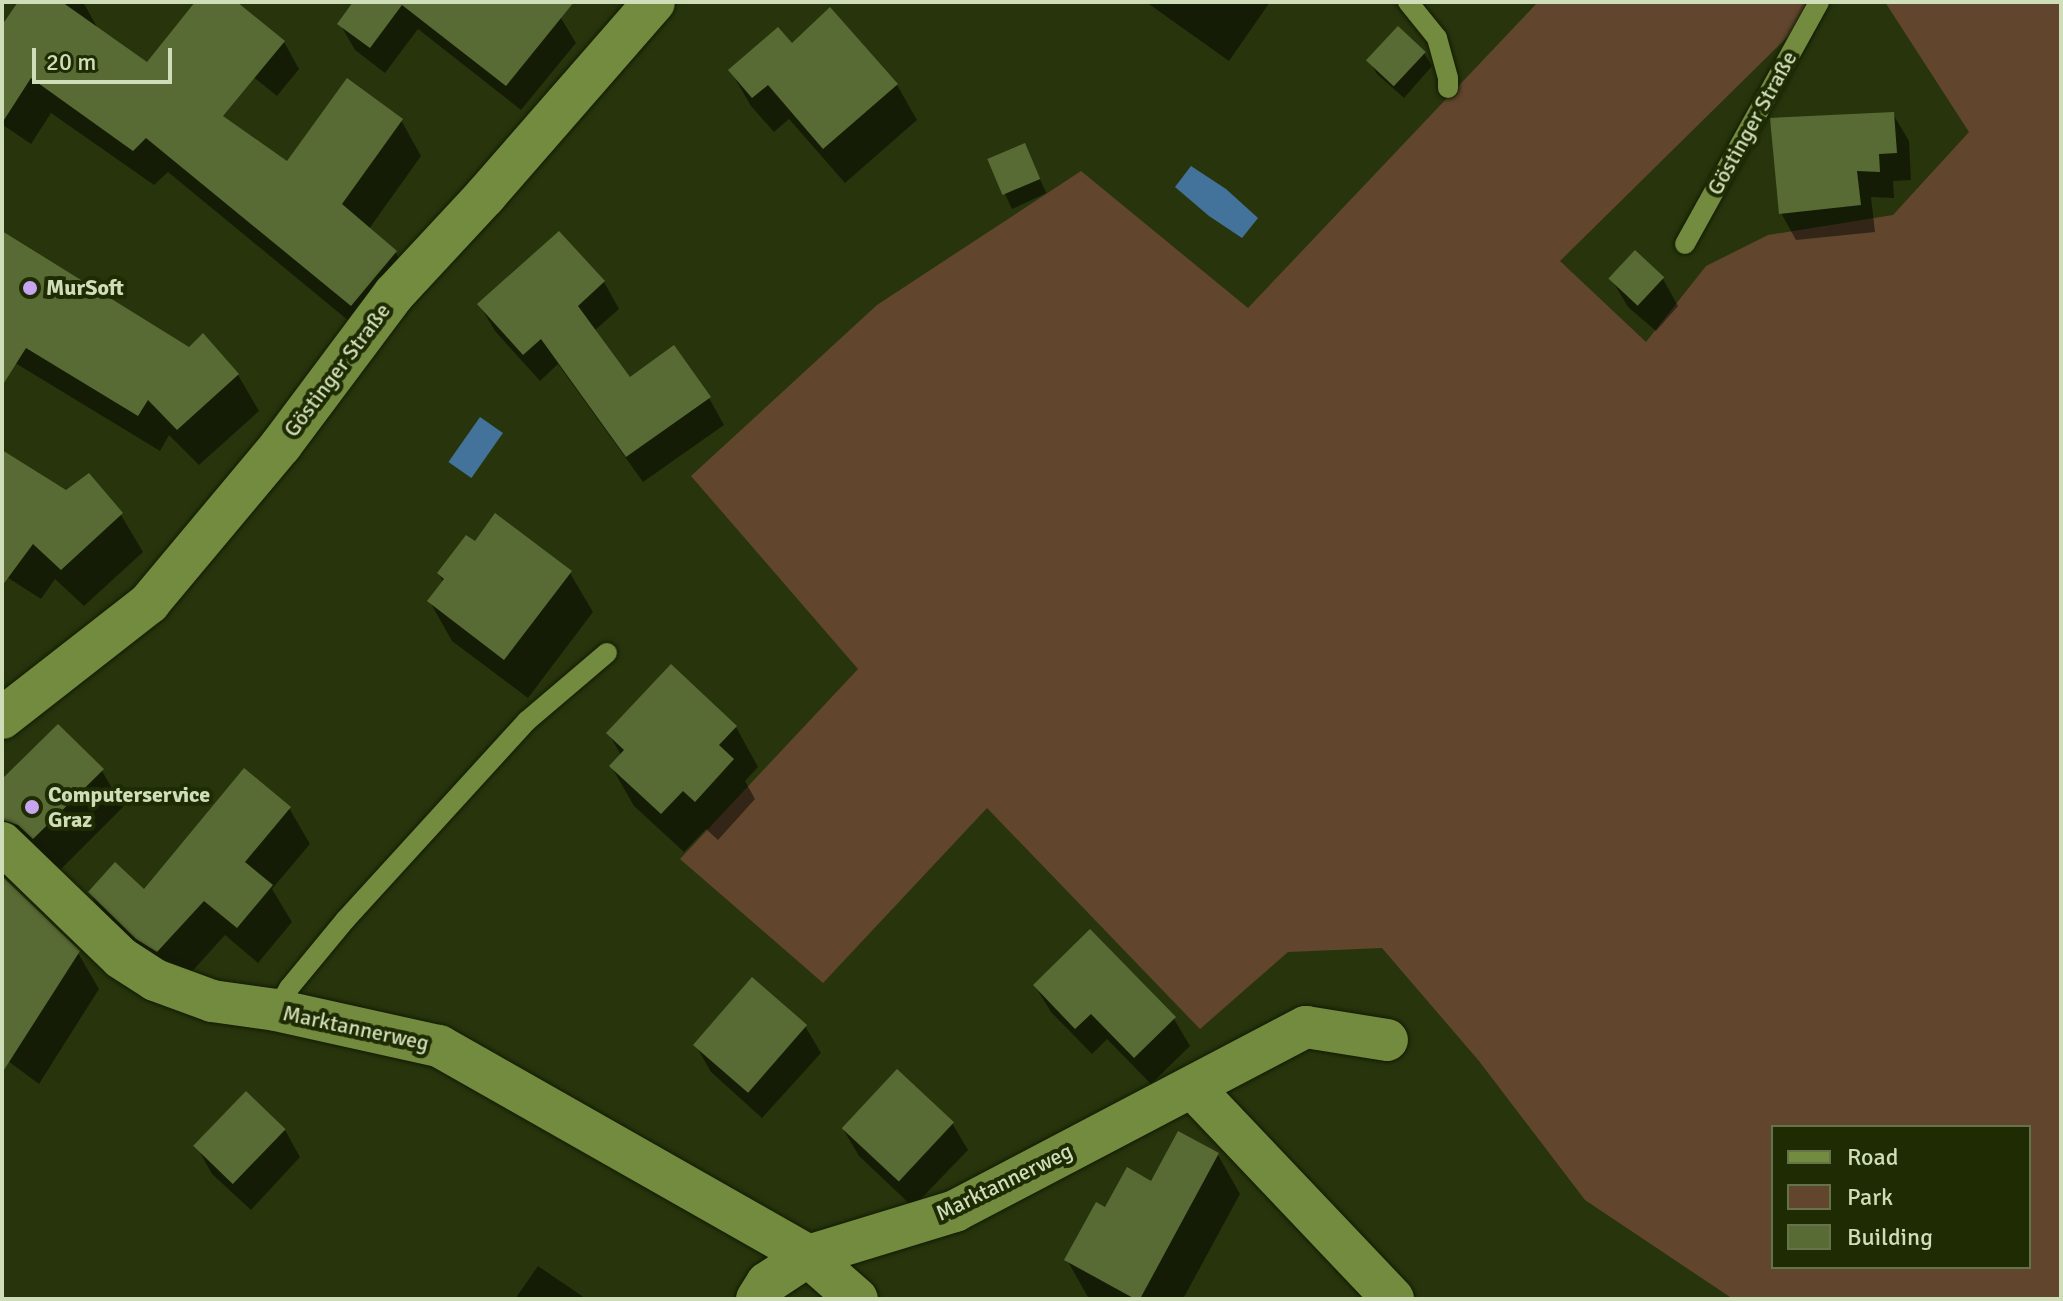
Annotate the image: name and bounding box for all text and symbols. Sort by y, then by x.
scale bar [36,32,176,82]
street label: Göstinger Straße [1702,46,1802,200]
text: 20 m [46,47,96,77]
place label: MurSoft [46,275,124,301]
marker: MurSoft [21,279,39,297]
street label: Göstinger Straße [278,298,396,442]
place label: Computerservice Graz [48,781,210,832]
marker: Computerservice Graz [23,798,41,816]
street label: Marktannerweg [281,1000,431,1056]
legend [1771,1125,2031,1269]
street label: Marktannerweg [931,1138,1077,1226]
text: Road [1847,1142,1898,1172]
text: Park [1847,1182,1893,1212]
text: Building [1847,1222,1933,1252]

